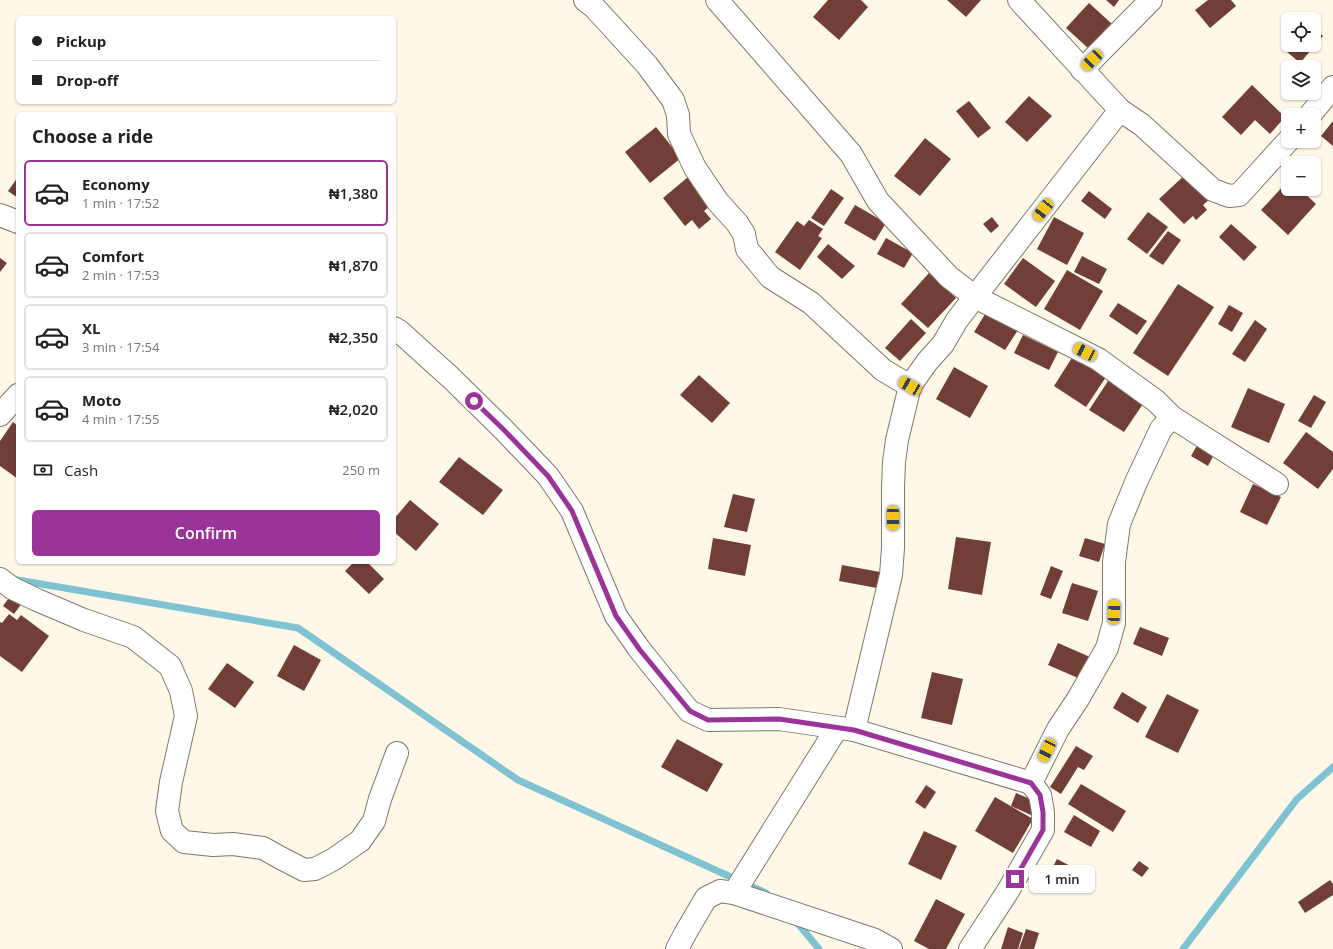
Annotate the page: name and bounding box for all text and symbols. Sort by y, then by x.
map controls [1281,12,1321,196]
button: locate [1281,12,1321,52]
text: Pickup [56,31,106,51]
car [1079,47,1105,73]
button: layers [1281,60,1321,100]
text: Drop-off [56,70,118,90]
button: + [1281,108,1321,148]
text: Choose a ride [32,124,153,148]
button: − [1281,156,1321,196]
text: Economy [82,174,150,194]
icon: car [34,175,70,211]
text: ₦1,380 [329,183,378,203]
text: 1 min · 17:52 [82,194,159,212]
car [1031,197,1055,223]
text: Comfort [82,246,144,266]
icon: car [34,247,70,283]
text: ₦1,870 [329,255,378,275]
text: 2 min · 17:53 [82,266,159,284]
text: XL [82,318,100,338]
icon: car [34,319,70,355]
text: ₦2,350 [329,327,378,347]
text: 3 min · 17:54 [82,338,159,356]
car [1072,341,1098,363]
car [897,375,923,397]
text: Moto [82,390,121,410]
icon: car [34,391,70,427]
route start [465,392,483,410]
text: ₦2,020 [329,399,378,419]
text: 4 min · 17:55 [82,410,159,428]
icon: cash [32,459,54,481]
text: Cash [64,460,98,480]
text: 250 m [342,461,380,479]
car [887,506,899,530]
button: Confirm [32,510,380,556]
car [1108,600,1120,624]
car [1036,737,1058,763]
callout: 1 min [1029,865,1095,893]
route end [1006,870,1024,888]
text: 1 min [1044,870,1080,888]

